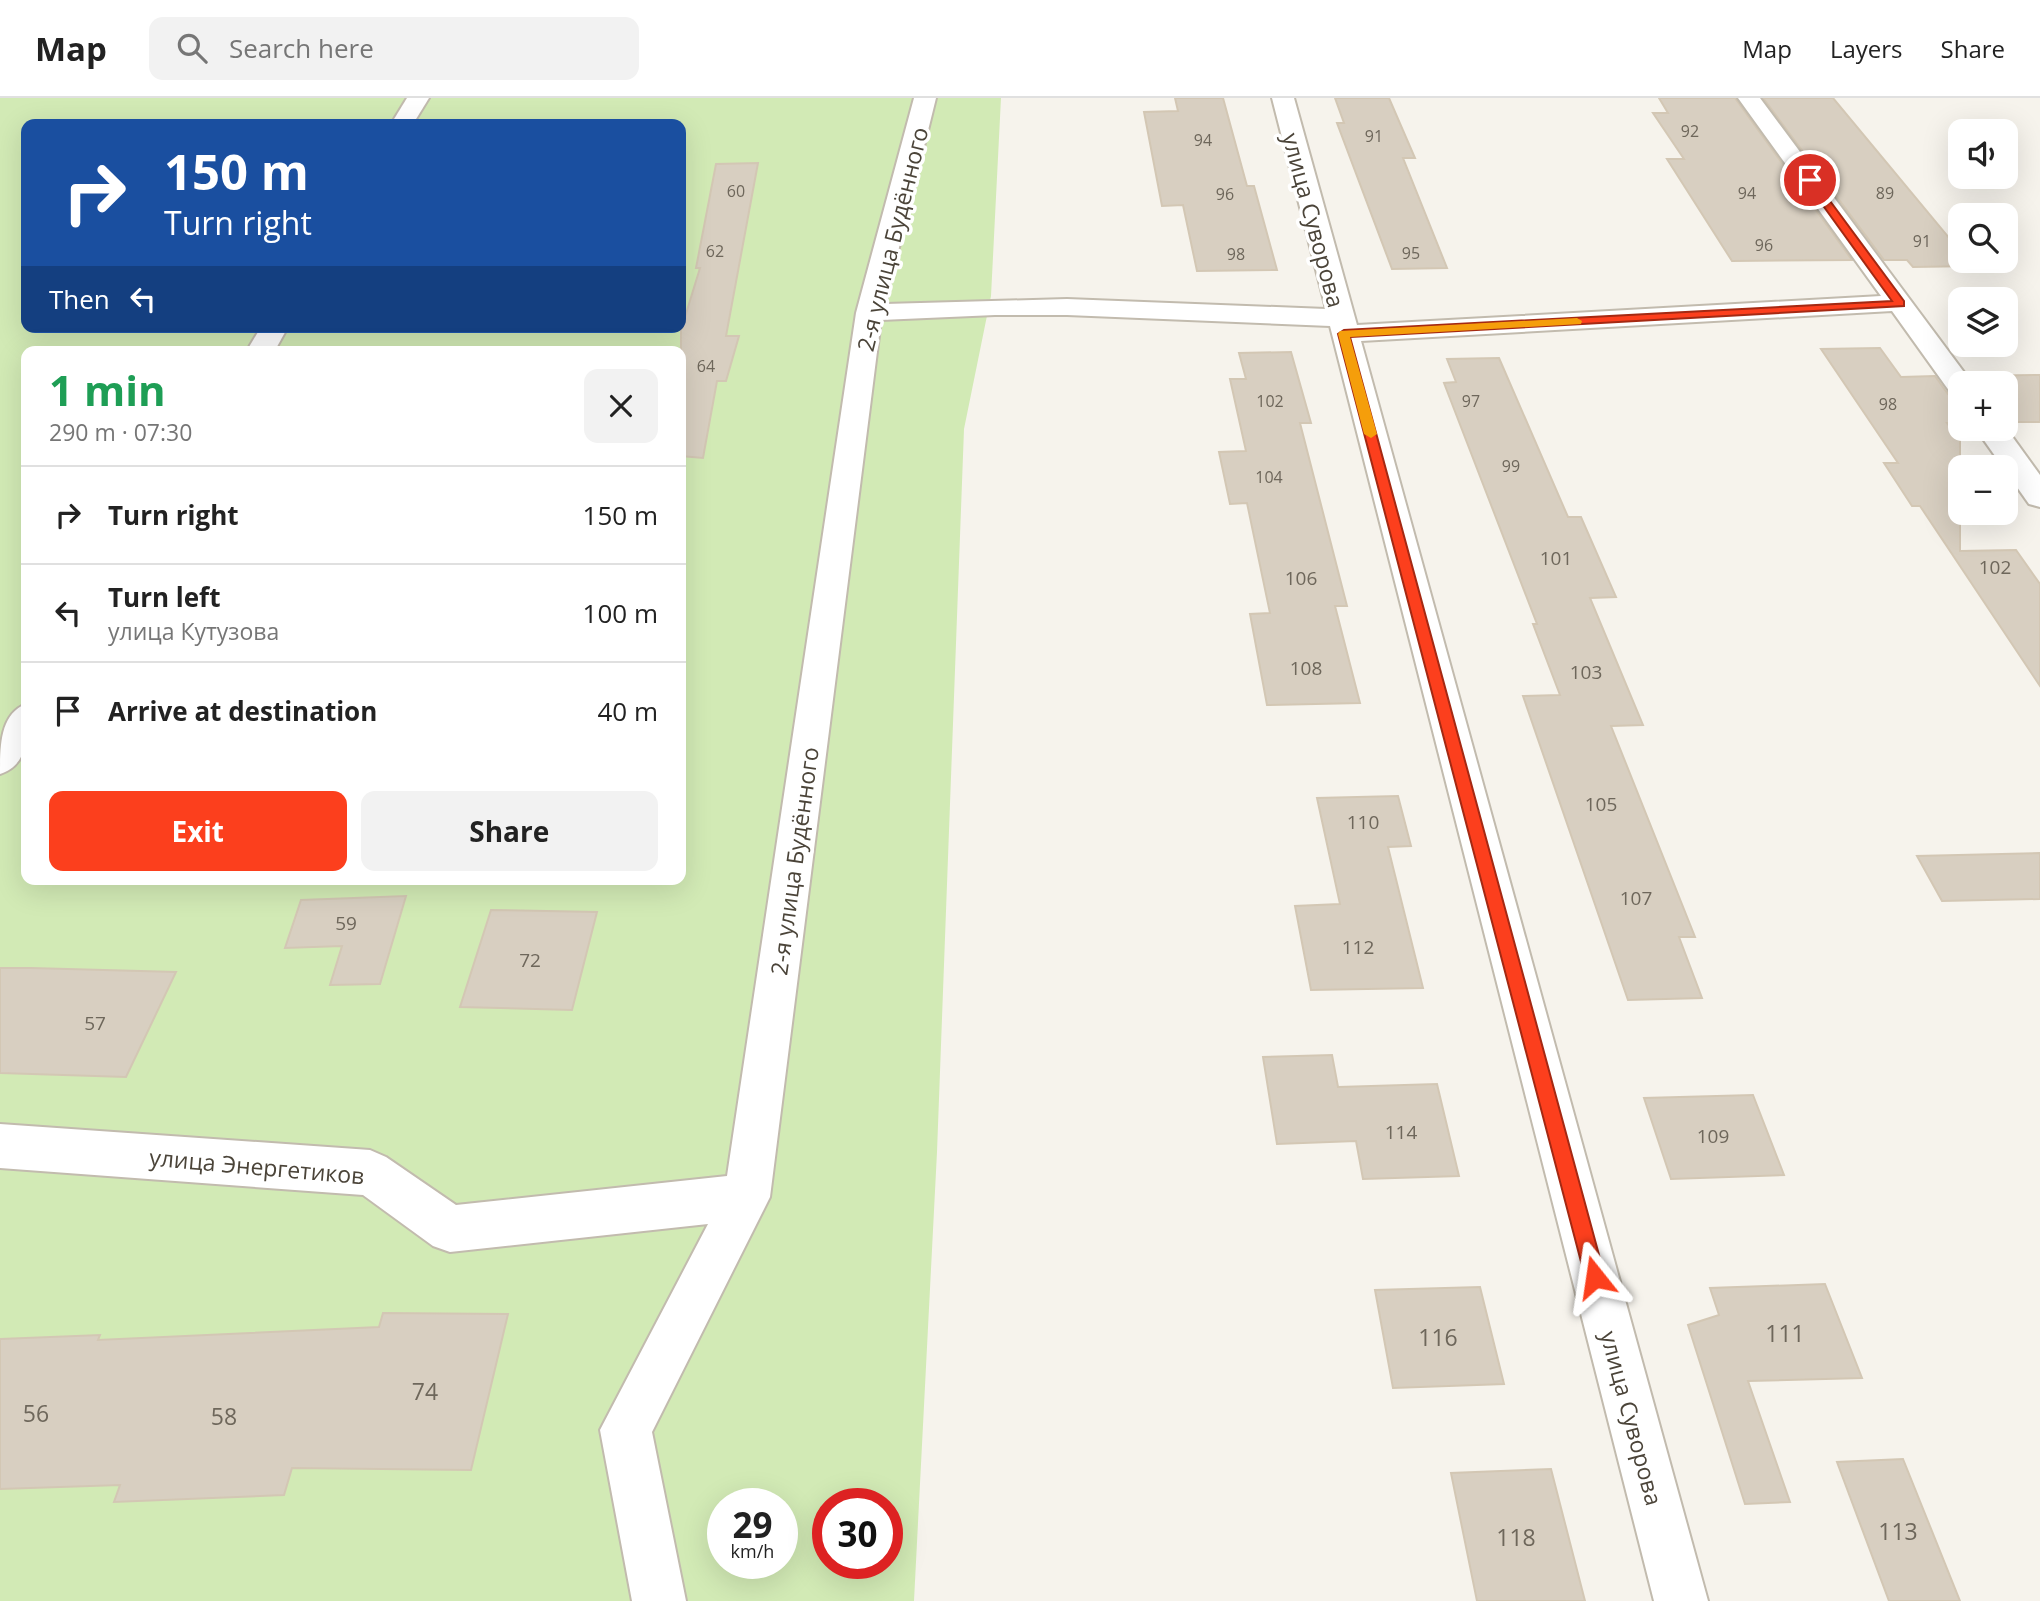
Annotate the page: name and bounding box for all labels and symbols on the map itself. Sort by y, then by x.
house number: 92 [1681,120,1699,142]
street label: 2-я улица Будённого [849,123,935,355]
house number: 91 [1365,125,1383,147]
house number: 94 [1194,129,1212,151]
street label: улица Суворова [1275,129,1353,311]
pin [1780,150,1840,210]
house number: 60 [727,180,745,202]
house number: 94 [1738,182,1756,204]
house number: 89 [1876,182,1894,204]
house number: 96 [1216,183,1234,205]
house number: 91 [1913,230,1931,252]
house number: 96 [1755,234,1773,256]
house number: 62 [706,240,724,262]
house number: 95 [1402,242,1420,264]
house number: 98 [1227,243,1245,265]
house number: 64 [697,355,715,377]
house number: 102 [1256,390,1284,412]
house number: 97 [1462,390,1480,412]
house number: 98 [1879,393,1897,415]
house number: 99 [1502,455,1520,477]
house number: 104 [1255,466,1283,488]
house number: 101 [1540,545,1572,571]
house number: 102 [1979,554,2011,580]
house number: 106 [1285,565,1317,591]
house number: 108 [1290,655,1322,681]
house number: 103 [1570,659,1602,685]
street label: 2-я улица Будённого [762,745,826,977]
house number: 105 [1585,791,1617,817]
house number: 110 [1347,809,1379,835]
house number: 107 [1620,885,1652,911]
house number: 59 [335,910,357,936]
house number: 112 [1342,934,1374,960]
house number: 72 [519,947,541,973]
house number: 57 [84,1010,106,1036]
house number: 114 [1385,1119,1417,1145]
house number: 109 [1697,1123,1729,1149]
street label: улица Энергетиков [148,1141,366,1191]
position arrow [1558,1240,1632,1314]
house number: 111 [1765,1317,1805,1349]
house number: 116 [1418,1321,1458,1353]
street label: улица Суворова [1593,1327,1671,1509]
house number: 74 [412,1375,438,1407]
house number: 56 [23,1397,49,1429]
house number: 58 [211,1400,237,1432]
speed limit sign: 30 [812,1488,903,1579]
house number: 113 [1878,1515,1918,1547]
house number: 118 [1496,1521,1536,1553]

